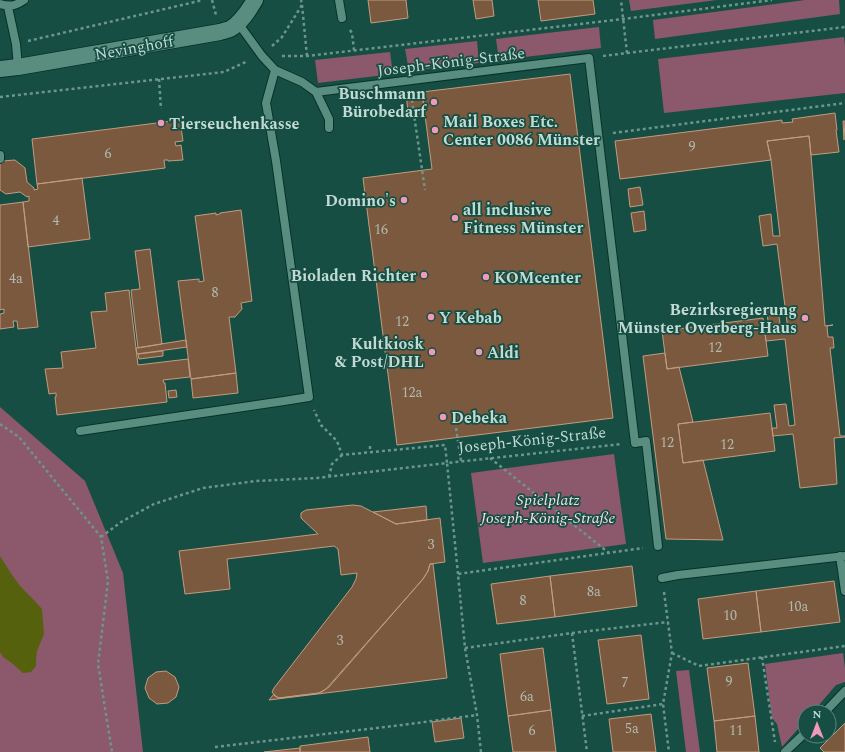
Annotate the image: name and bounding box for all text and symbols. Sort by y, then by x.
street label: Nevinghoff [93,29,177,67]
street label: Joseph-König-Straße [376,41,526,83]
place label: Buschmann Bürobedarf [338,82,427,124]
marker: Buschmann Bürobedarf [429,97,439,107]
place label: Mail Boxes Etc. Center 0086 Münster [443,110,600,152]
place label: Tierseuchenkasse [169,112,300,136]
marker: Tierseuchenkasse [156,118,166,128]
marker: Mail Boxes Etc. Center 0086 Münster [430,125,440,135]
house number: 9 [689,136,696,157]
house number: 6 [105,143,112,164]
place label: Domino's [325,189,396,213]
marker: Domino's [399,195,409,205]
place label: all inclusive Fitness Münster [463,198,583,240]
house number: 4 [53,210,60,231]
marker: all inclusive Fitness Münster [450,213,460,223]
house number: 16 [374,219,388,240]
place label: Bioladen Richter [291,264,416,288]
place label: KOMcenter [494,266,581,290]
house number: 4a [9,268,23,289]
marker: Bioladen Richter [419,270,429,280]
marker: KOMcenter [481,272,491,282]
house number: 8 [212,282,219,303]
place label: Bezirksregierung Münster Overberg-Haus [618,298,797,340]
place label: Y Kebab [439,306,502,330]
house number: 12 [395,311,409,332]
marker: Y Kebab [426,312,436,322]
marker: Bezirksregierung Münster Overberg-Haus [800,313,810,323]
place label: Kultkiosk & Post/DHL [335,332,424,374]
house number: 12 [708,337,722,358]
place label: Aldi [487,341,519,365]
marker: Kultkiosk & Post/DHL [427,347,437,357]
marker: Aldi [474,347,484,357]
house number: 12a [402,382,423,403]
place label: Debeka [451,406,508,430]
marker: Debeka [438,412,448,422]
street label: Joseph-König-Straße [457,420,607,460]
house number: 12 [660,432,674,453]
house number: 12 [720,434,734,455]
park label: Spielplatz Joseph-König-Straße [480,488,615,530]
house number: 3 [428,534,435,555]
house number: 8a [587,581,601,602]
house number: 8 [520,590,527,611]
house number: 10a [788,596,809,617]
house number: 10 [723,605,737,626]
house number: 3 [337,630,344,651]
house number: 9 [726,671,733,692]
house number: 7 [622,672,629,693]
house number: 6a [520,686,534,707]
north arrow [797,704,837,744]
text: N [813,706,822,723]
house number: 5a [625,718,639,739]
house number: 6 [529,720,536,741]
house number: 11 [729,720,743,741]

